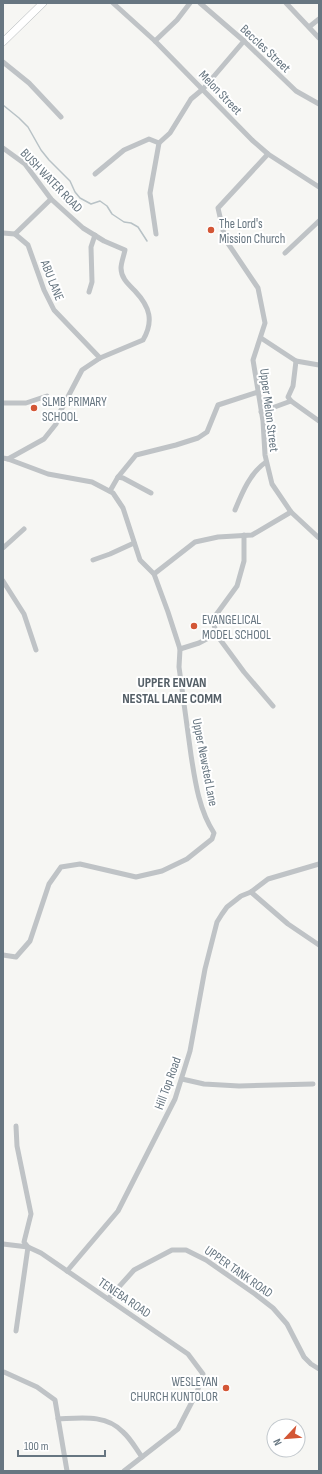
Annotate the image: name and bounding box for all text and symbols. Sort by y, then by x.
street label: Beccles Street [237,21,294,76]
street label: Melon Street [195,67,245,118]
street label: BUSH WATER ROAD [17,145,86,216]
place label: The Lord's Mission Church [219,216,285,247]
marker: The Lord's Mission Church [206,225,216,235]
street label: ABU LANE [36,257,67,303]
street label: Upper Melon Street [256,367,282,453]
place label: SLMB PRIMARY SCHOOL [42,394,107,425]
marker: SLMB PRIMARY SCHOOL [29,403,39,413]
place label: EVANGELICAL MODEL SCHOOL [202,612,271,643]
marker: EVANGELICAL MODEL SCHOOL [189,621,199,631]
district label: UPPER ENVAN NESTAL LANE COMM [122,674,222,707]
street label: Upper Newsted Lane [189,717,221,807]
street label: Hill Top Road [151,1055,185,1112]
street label: UPPER TANK ROAD [201,1242,276,1301]
street label: TENEBA ROAD [95,1274,154,1321]
place label: WESLEYAN CHURCH KUNTOLOR [130,1374,218,1405]
marker: WESLEYAN CHURCH KUNTOLOR [221,1383,231,1393]
north arrow [266,1418,306,1458]
scale bar [18,1432,105,1458]
text: N [270,1437,285,1448]
text: 100 m [24,1439,49,1454]

